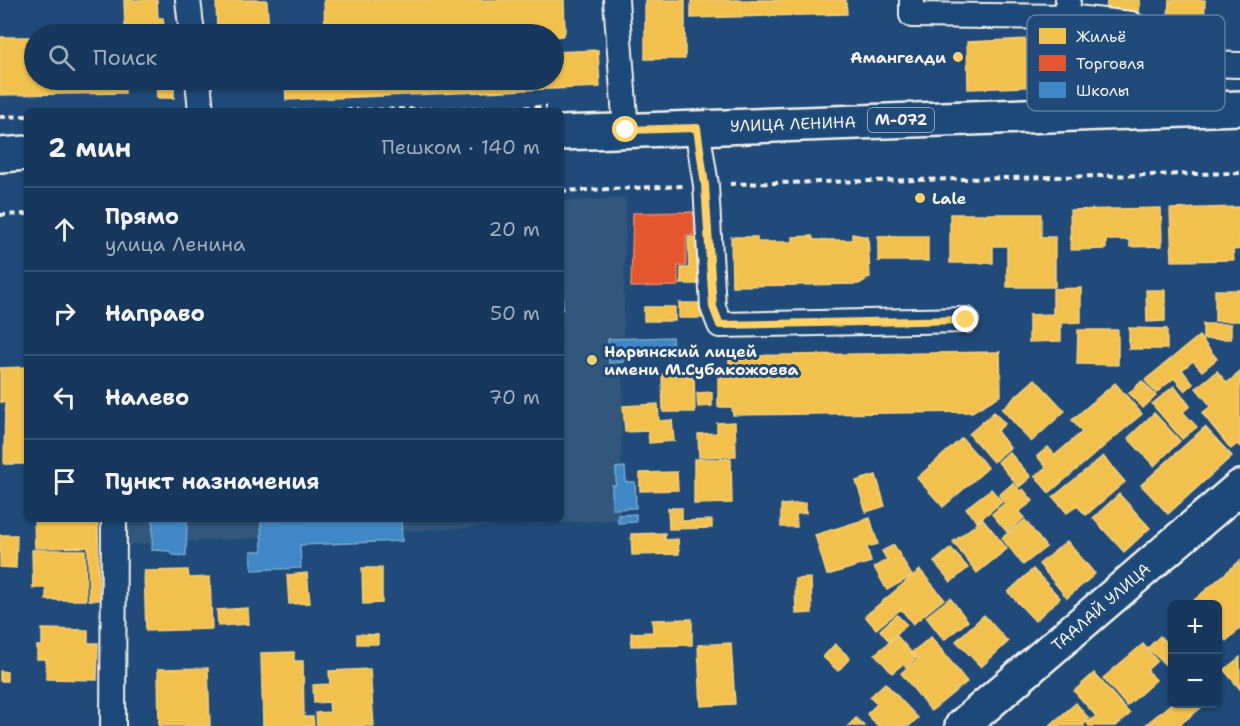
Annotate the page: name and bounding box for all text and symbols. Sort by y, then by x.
legend [1027,15,1225,111]
search box [24,24,564,90]
text: Жильё [1076,26,1126,47]
icon: search [45,41,78,74]
text: Поиск [93,43,157,72]
place label: Амангелди [850,47,946,68]
marker: Амангелди [951,50,965,64]
text: Торговля [1076,53,1145,74]
text: Школы [1076,80,1130,101]
road number: М-072 [868,108,934,132]
street label: УЛИЦА ЛЕНИНА [730,111,856,137]
route start [612,116,638,142]
text: 2 мин [48,130,131,165]
text: Пешком · 140 m [382,134,540,160]
place label: Lale [932,188,967,209]
marker: Lale [913,191,927,205]
text: Прямо [105,202,179,231]
icon: ahead [48,213,81,246]
text: 20 m [489,216,540,242]
text: улица Ленина [105,231,245,257]
icon: right [48,297,81,330]
text: Направо [105,299,205,328]
text: 50 m [490,300,540,326]
route end [952,306,978,332]
place label: Нарынский лицей имени М.Субакожоева [604,341,799,380]
marker: Нарынский лицей имени М.Субакожоева [585,353,599,367]
icon: left [48,381,81,414]
text: Налево [105,383,189,412]
text: 70 m [488,384,540,410]
icon: arrive [48,465,81,498]
text: Пункт назначения [105,467,319,496]
street label: ТААЛАЙ УЛИЦА [1047,558,1155,656]
map controls [1168,600,1222,708]
button: + [1168,600,1222,654]
button: − [1168,654,1222,708]

